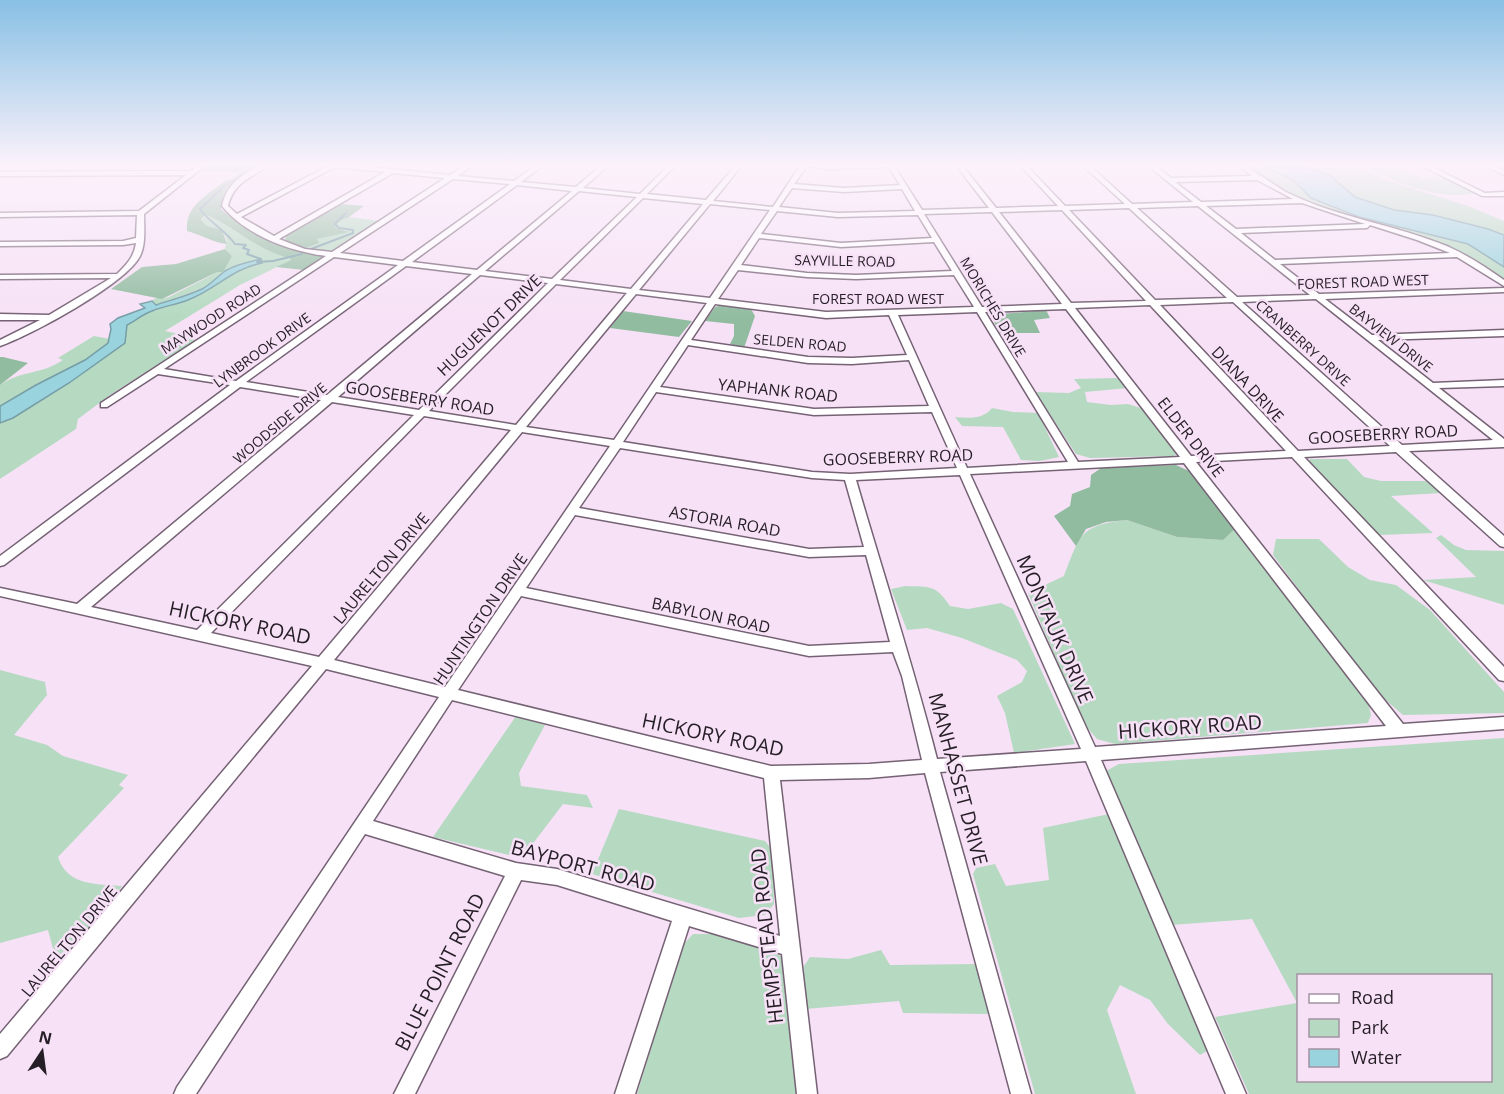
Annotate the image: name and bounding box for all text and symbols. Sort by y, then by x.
street label: SAYVILLE ROAD [794,250,896,271]
street label: MORICHES DRIVE [956,253,1031,360]
street label: HUGUENOT DRIVE [432,269,546,381]
street label: FOREST ROAD WEST [1297,270,1429,293]
street label: MAYWOOD ROAD [157,279,265,358]
street label: FOREST ROAD WEST [812,289,944,308]
street label: CRANBERRY DRIVE [1252,295,1355,390]
street label: BAYVIEW DRIVE [1346,299,1437,376]
street label: LYNBROOK DRIVE [209,308,314,391]
street label: SELDEN ROAD [753,329,847,356]
street label: DIANA DRIVE [1207,341,1289,427]
street label: YAPHANK ROAD [717,373,839,407]
street label: GOOSEBERRY ROAD [344,375,496,421]
street label: WOODSIDE DRIVE [229,378,331,467]
street label: ELDER DRIVE [1153,392,1229,482]
street label: GOOSEBERRY ROAD [1307,419,1459,449]
street label: GOOSEBERRY ROAD [823,443,973,471]
street label: ASTORIA ROAD [668,500,782,542]
street label: LAURELTON DRIVE [328,508,434,628]
street label: HUNTINGTON DRIVE [428,549,532,689]
street label: MONTAUK DRIVE [1011,550,1100,707]
street label: BABYLON ROAD [650,592,772,638]
street label: HICKORY ROAD [167,594,314,651]
street label: MANHASSET DRIVE [922,689,995,868]
street label: HICKORY ROAD [640,706,787,763]
street label: HICKORY ROAD [1117,708,1263,745]
street label: BAYPORT ROAD [508,833,658,898]
street label: HEMPSTEAD ROAD [744,847,789,1025]
street label: LAURELTON DRIVE [16,881,122,1001]
street label: BLUE POINT ROAD [388,888,491,1055]
legend [1297,974,1492,1082]
text: Road [1351,985,1394,1009]
text: Park [1351,1015,1389,1039]
north arrow [12,1022,72,1082]
text: N [37,1025,54,1050]
text: Water [1351,1045,1402,1069]

